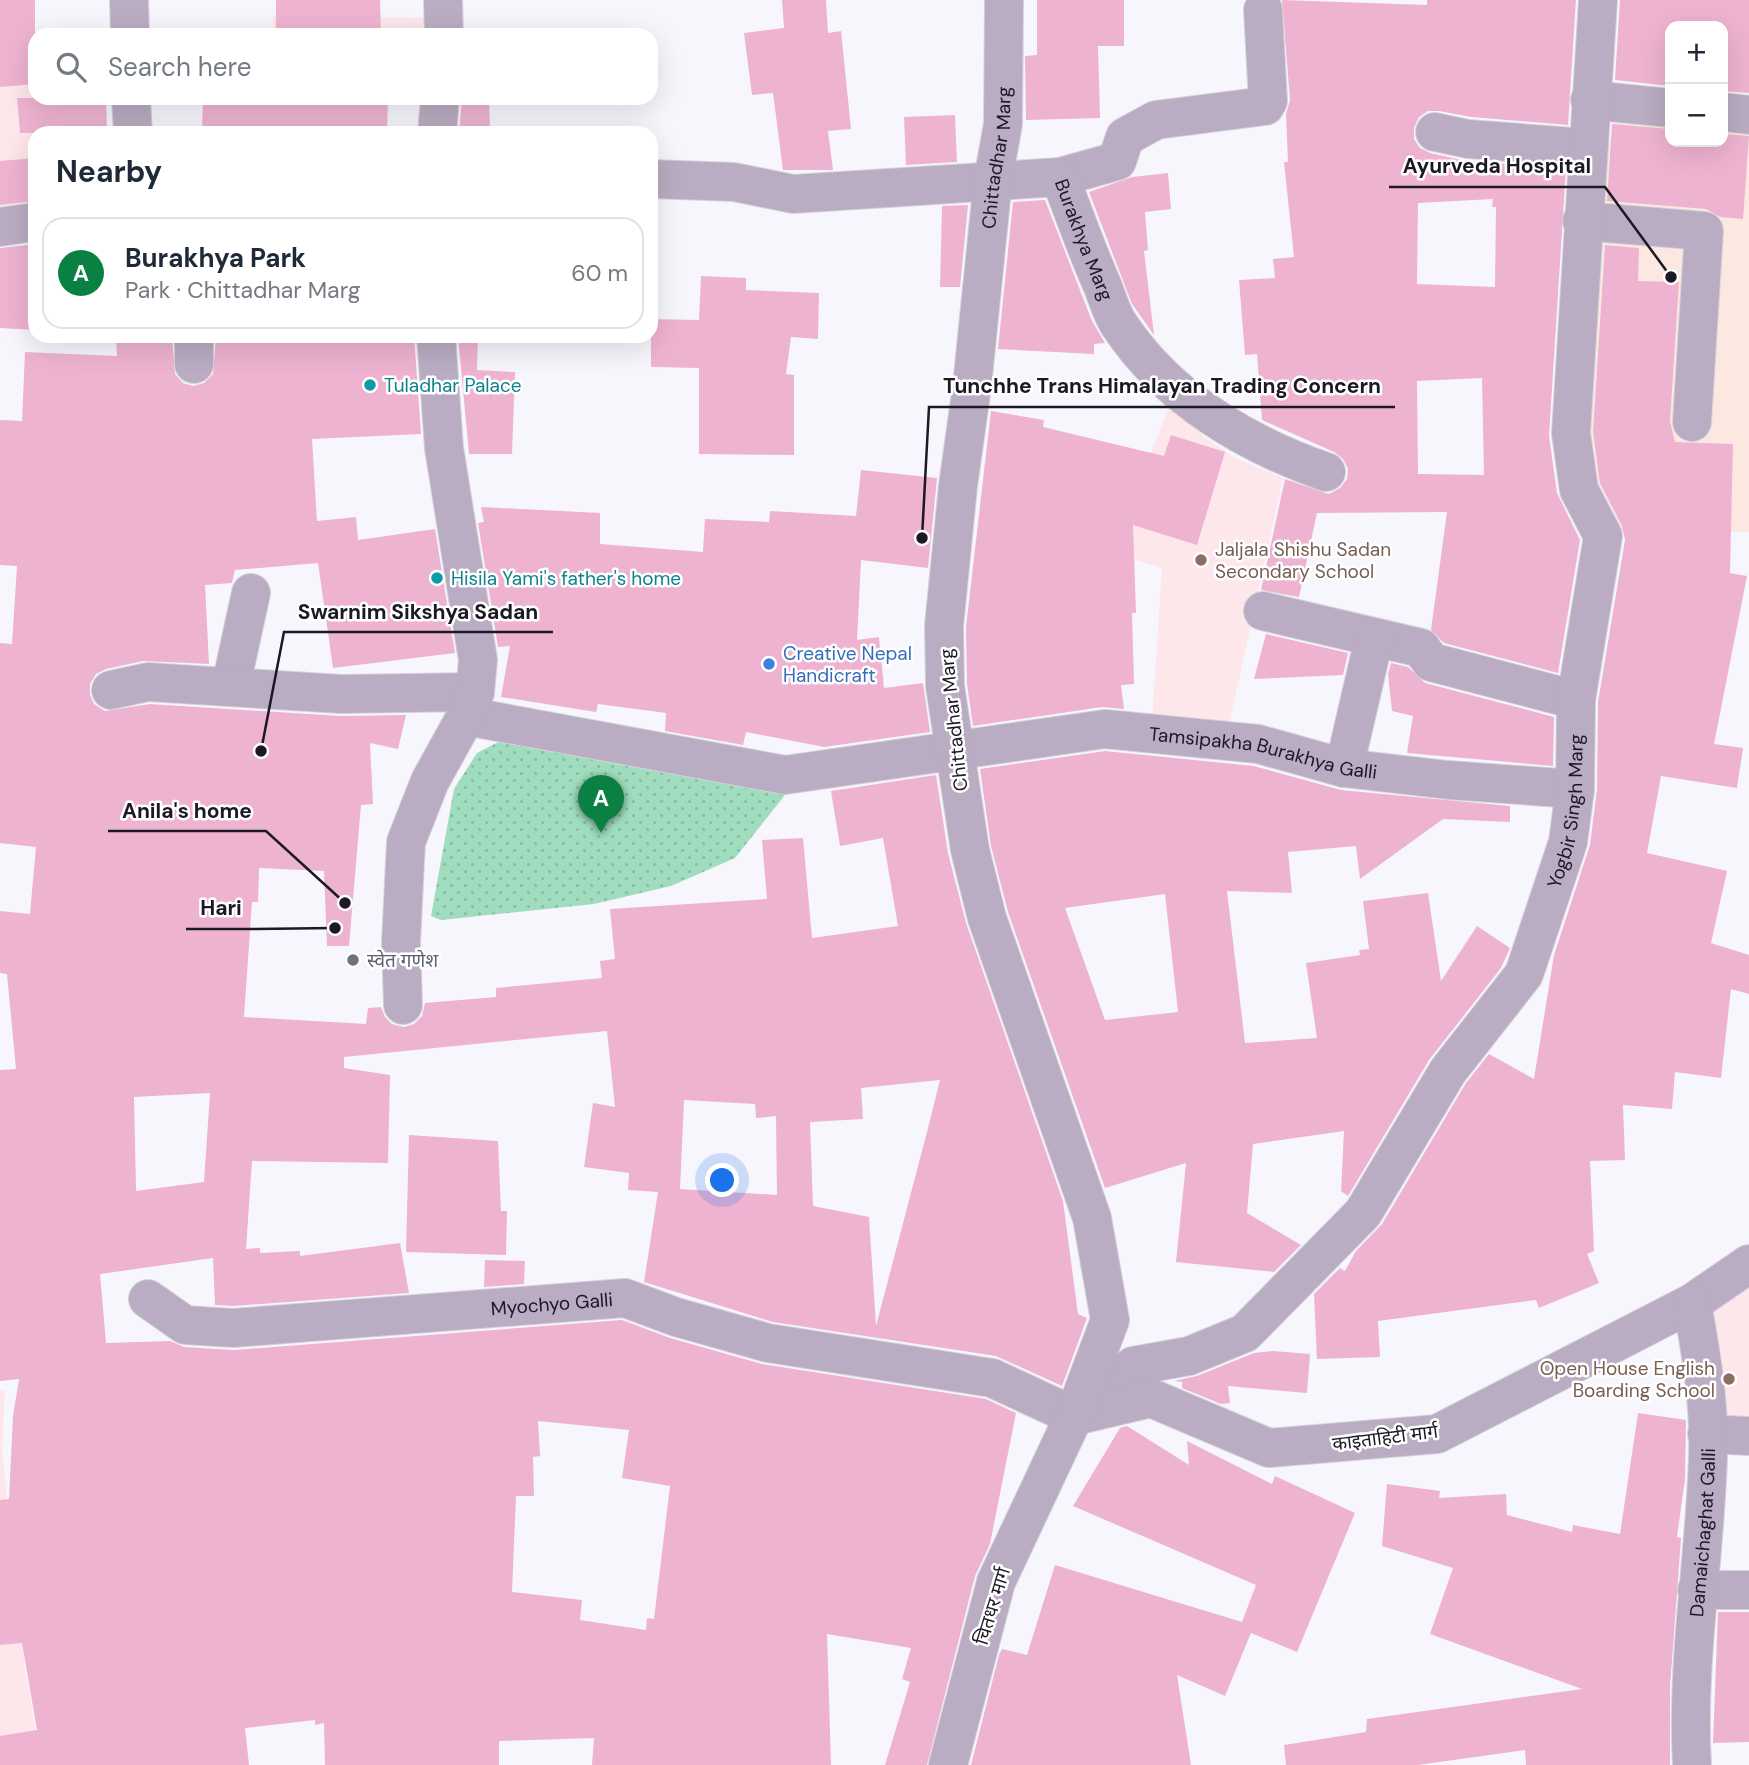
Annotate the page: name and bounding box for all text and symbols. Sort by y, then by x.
map controls [1665,21,1728,147]
button: + [1665,21,1728,84]
search box [28,28,658,105]
icon: search [52,48,90,86]
text: Search here [108,50,251,84]
button: − [1665,84,1728,147]
street label: Chittadhar Marg [976,86,1016,230]
callout: Ayurveda Hospital [1389,145,1605,187]
text: Nearby [56,152,162,191]
text: Ayurveda Hospital [1403,152,1591,180]
street label: Burakhya Marg [1049,175,1119,304]
text: Burakhya Park [125,241,306,275]
text: A [73,258,89,288]
text: 60 m [571,258,628,288]
text: Park · Chittadhar Marg [125,275,361,305]
callout: Tunchhe Trans Himalayan Trading Concern [929,365,1395,407]
text: Tunchhe Trans Himalayan Trading Concern [943,372,1381,400]
place label: Tuladhar Palace [384,373,522,398]
marker: Tuladhar Palace [362,377,378,393]
place label: Jaljala Shishu Sadan Secondary School [1215,537,1391,584]
marker: Jaljala Shishu Sadan Secondary School [1193,552,1209,568]
place label: Hisila Yami's father's home [451,566,681,591]
marker: Hisila Yami's father's home [429,570,445,586]
callout: Swarnim Sikshya Sadan [284,590,553,632]
text: Swarnim Sikshya Sadan [298,598,538,626]
place label: Creative Nepal Handicraft [783,641,912,688]
street label: Chittadhar Marg [934,647,973,793]
marker: Creative Nepal Handicraft [761,656,777,672]
street label: Tamsipakha Burakhya Galli [1148,721,1378,785]
street label: Yogbir Singh Marg [1541,733,1589,891]
pin: A [578,775,624,833]
callout: Anila's home [108,789,266,831]
text: Anila's home [122,797,252,825]
callout: Hari [186,887,255,929]
text: Hari [200,894,242,922]
place label: स्वेत गणेश [367,948,439,973]
marker: स्वेत गणेश [345,952,361,968]
your location [705,1163,739,1197]
street label: Myochyo Galli [490,1287,614,1321]
place label: Open House English Boarding School [1540,1356,1715,1403]
marker: Open House English Boarding School [1721,1371,1737,1387]
street label: काइताहिटी मार्ग [1331,1419,1440,1456]
street label: Damaichaghat Galli [1684,1448,1721,1618]
street label: चितधर मार्ग [969,1564,1016,1648]

